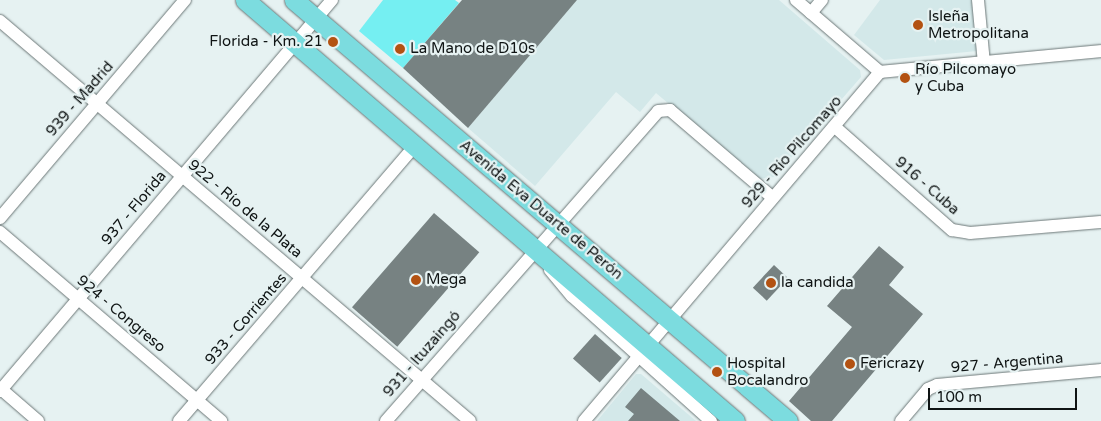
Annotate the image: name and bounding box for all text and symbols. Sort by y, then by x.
place label: Isleña Metropolitana [928,7,1029,42]
marker: Isleña Metropolitana [912,19,924,31]
place label: Florida - Km. 21 [209,33,323,51]
marker: Florida - Km. 21 [327,36,339,48]
place label: La Mano de D10s [410,40,535,58]
marker: La Mano de D10s [394,43,406,55]
street label: 939 - Madrid [43,58,117,140]
place label: Río Pilcomayo y Cuba [915,60,1016,95]
marker: Río Pilcomayo y Cuba [899,72,911,84]
street label: 929 - Río Pilcomayo [738,92,846,212]
street label: Avenida Eva Duarte de Perón [456,136,626,284]
street label: 916 - Cuba [891,153,963,219]
street label: 922 - Río de la Plata [184,156,306,262]
street label: 937 - Florida [98,167,170,249]
street label: 933 - Corrientes [201,270,291,368]
place label: Mega [426,271,467,289]
street label: 924 - Congreso [73,272,169,356]
marker: Mega [410,274,422,286]
place label: la candida [781,274,854,292]
marker: la candida [765,277,777,289]
street label: 931 - Ituzaingó [380,307,464,401]
street label: 927 - Argentina [950,349,1064,377]
place label: Hospital Bocalandro [727,354,808,389]
place label: Fericrazy [860,355,924,373]
marker: Fericrazy [844,358,856,370]
marker: Hospital Bocalandro [711,366,723,378]
scale bar [931,378,1080,410]
text: 100 m [936,388,982,406]

